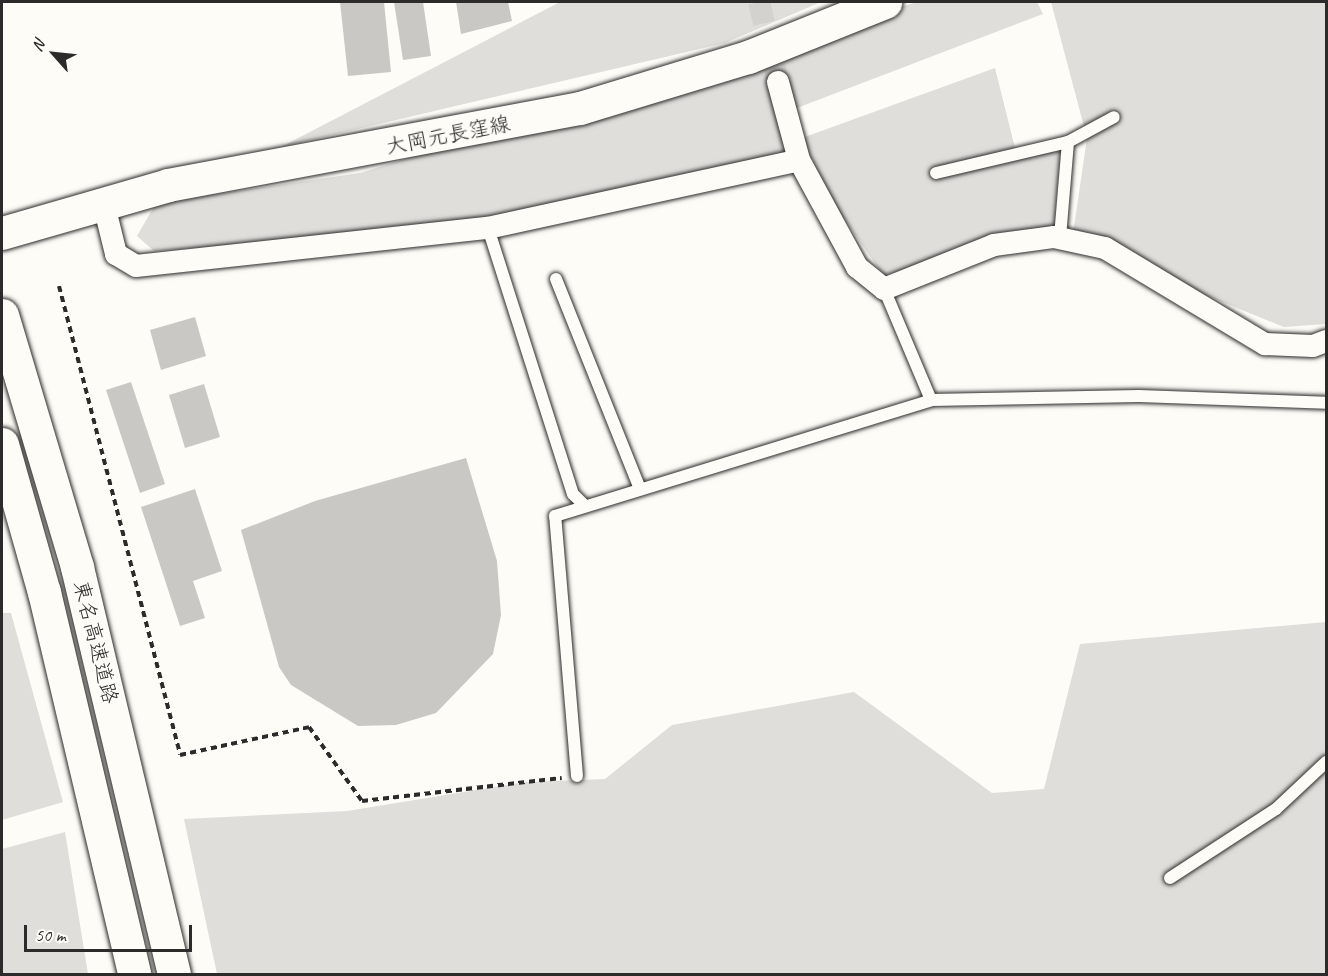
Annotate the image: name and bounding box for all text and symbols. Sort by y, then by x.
north arrow [24,24,84,84]
text: N [27,37,49,55]
street label: 大岡元長窪線 [384,111,512,159]
street label: 東名高速道路 [69,578,123,706]
scale bar [27,913,195,951]
text: 50 m [35,924,66,946]

